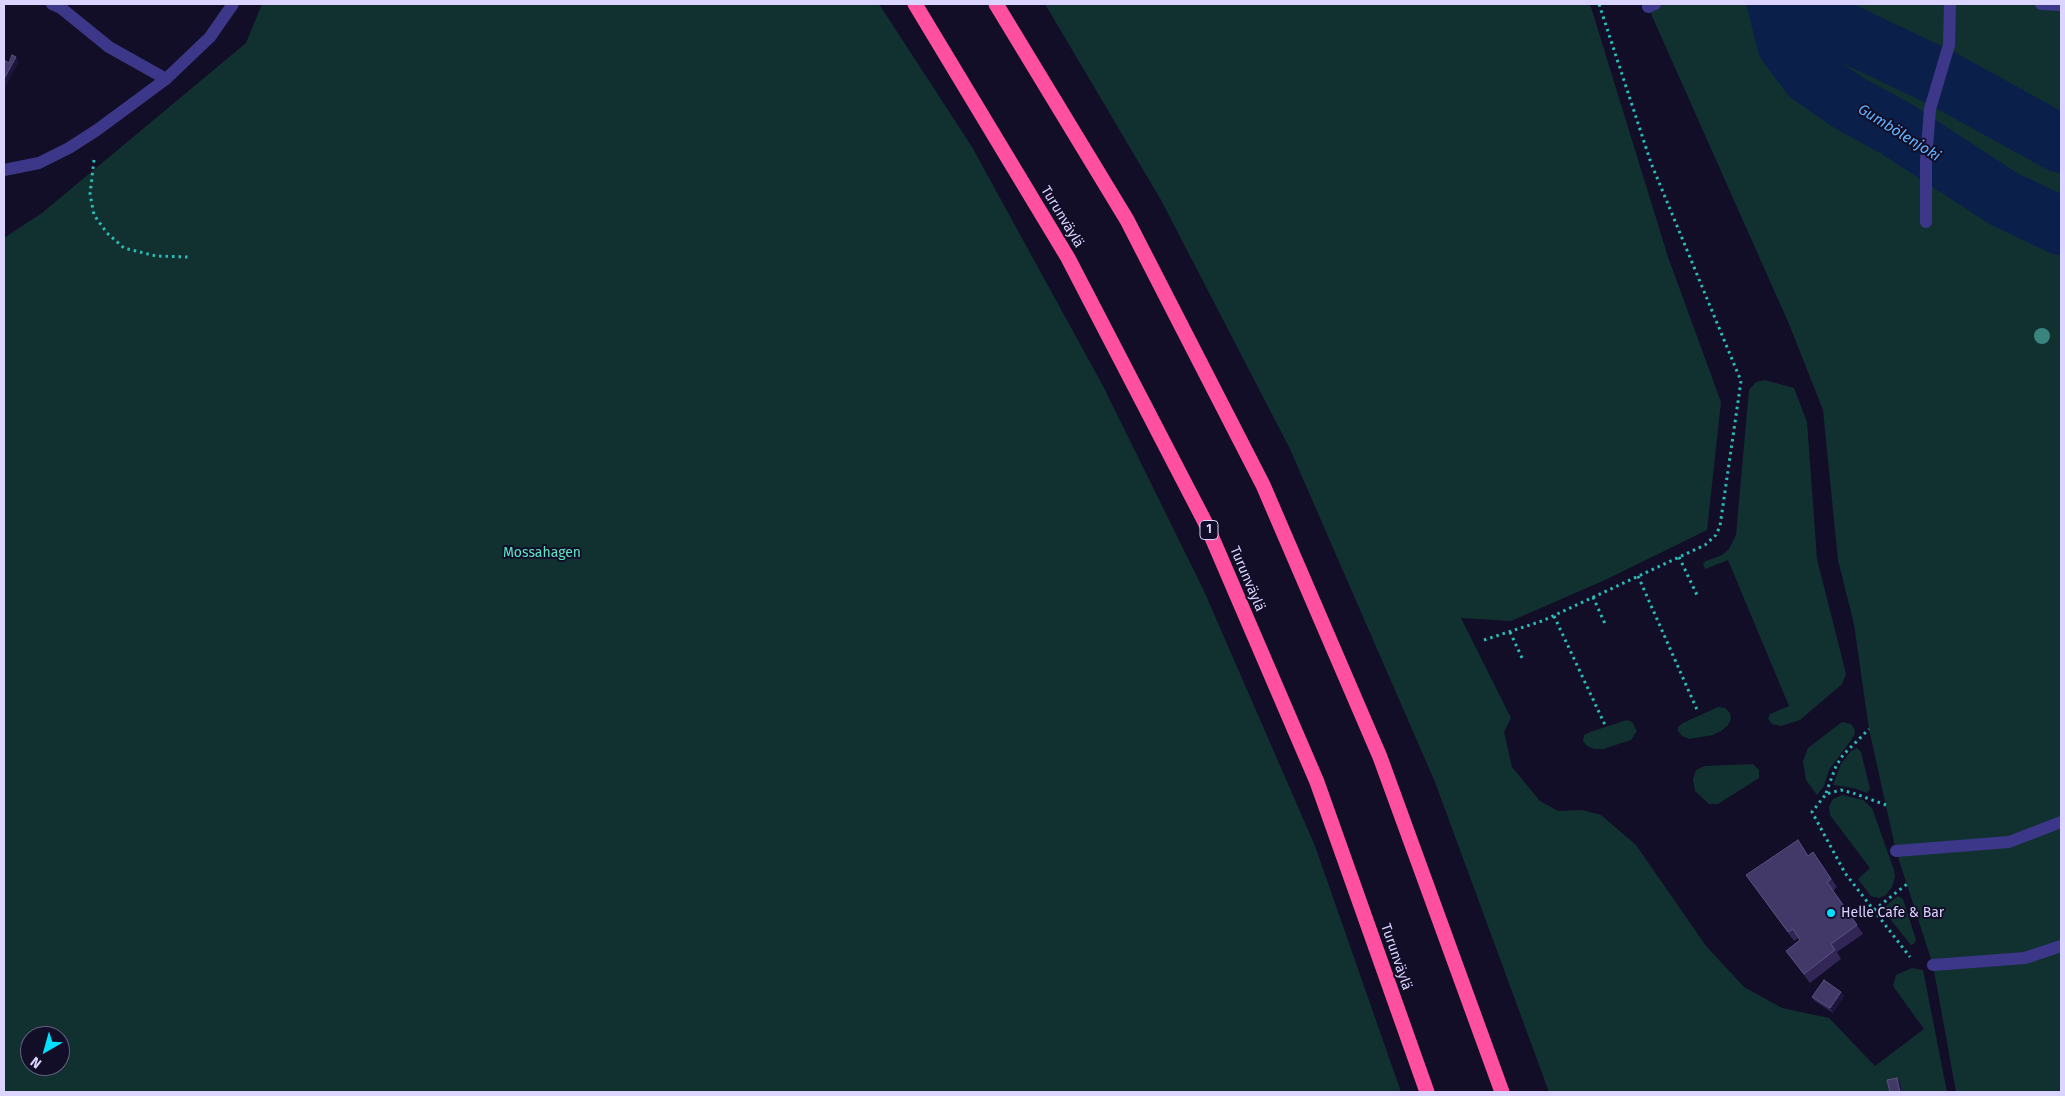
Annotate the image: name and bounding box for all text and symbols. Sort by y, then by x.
water label: Gumbölenjoki [1854,100,1944,166]
street label: Turunväylä [1037,183,1087,251]
road number: 1 [1200,520,1218,540]
street label: Turunväylä [1226,544,1268,614]
park label: Mossahagen [503,545,581,561]
place label: Helle Cafe & Bar [1841,905,1944,921]
marker: Helle Cafe & Bar [1825,907,1837,919]
street label: Turunväylä [1377,922,1415,992]
north arrow [20,1026,70,1076]
text: N [27,1053,45,1072]

